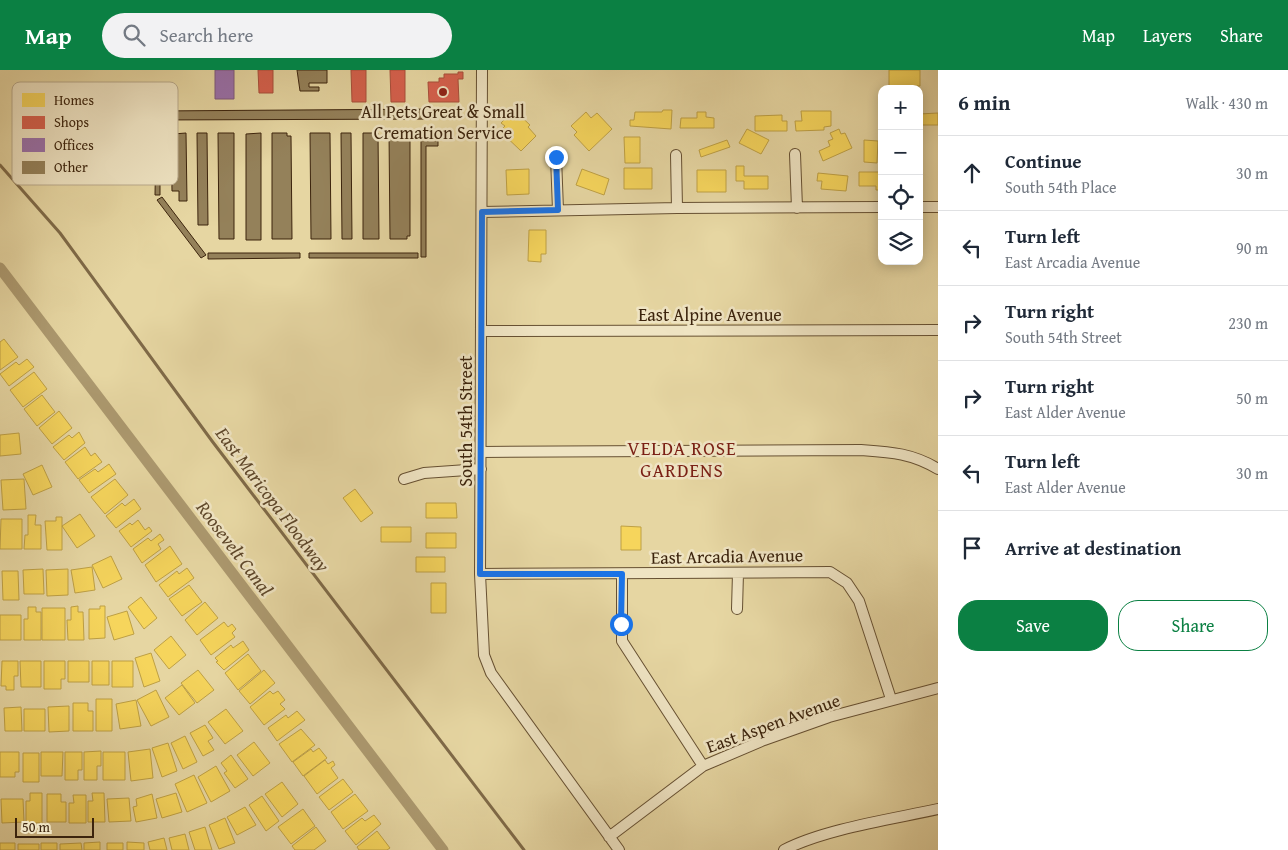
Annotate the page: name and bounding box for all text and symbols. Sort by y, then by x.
search box [102,13,452,58]
text: Map [25,18,72,53]
icon: search [120,21,148,49]
text: Search here [160,21,253,49]
text: Map [1082,22,1115,49]
text: Layers [1143,22,1192,49]
text: Share [1220,22,1263,49]
legend [12,82,178,185]
map controls [878,85,923,265]
button: + [878,85,923,130]
marker: All Pets Great & Small Cremation Service [437,86,449,98]
text: 6 min [958,87,1010,118]
text: Homes [54,90,94,110]
text: Walk · 430 m [1185,91,1268,115]
place label: All Pets Great & Small Cremation Service [361,98,525,146]
text: Shops [54,112,89,132]
button: − [878,130,923,175]
text: Offices [54,135,94,155]
route end [545,146,568,169]
text: Continue [1005,147,1082,175]
text: Other [54,157,88,177]
icon: ahead [958,159,986,187]
text: 30 m [1236,161,1268,185]
button: locate [878,175,923,220]
text: South 54th Place [1005,175,1117,199]
button: layers [878,220,923,265]
text: Turn left [1005,222,1080,250]
icon: left [958,234,986,262]
text: 90 m [1236,236,1268,260]
text: East Arcadia Avenue [1005,250,1140,274]
text: Turn right [1005,297,1094,325]
street label: East Alpine Avenue [638,301,782,328]
icon: right [958,309,986,337]
text: 230 m [1228,311,1268,335]
text: South 54th Street [1005,325,1122,349]
street label: South 54th Street [452,355,479,487]
text: Turn right [1005,372,1094,400]
icon: right [958,384,986,412]
text: 50 m [1236,386,1268,410]
text: East Alder Avenue [1005,400,1126,424]
water label: East Maricopa Floodway [208,420,337,578]
district label: VELDA ROSE GARDENS [627,434,737,484]
text: Turn left [1005,447,1080,475]
icon: left [958,459,986,487]
text: 30 m [1236,461,1268,485]
text: East Alder Avenue [1005,475,1126,499]
water label: Roosevelt Canal [189,494,280,602]
icon: arrive [958,534,986,562]
text: Arrive at destination [1005,534,1181,562]
street label: East Arcadia Avenue [651,541,803,571]
button: Save [958,600,1108,651]
button: Share [1118,600,1268,651]
route start [610,613,633,636]
street label: East Aspen Avenue [702,686,844,760]
scale bar [15,815,94,838]
text: 50 m [22,817,50,837]

